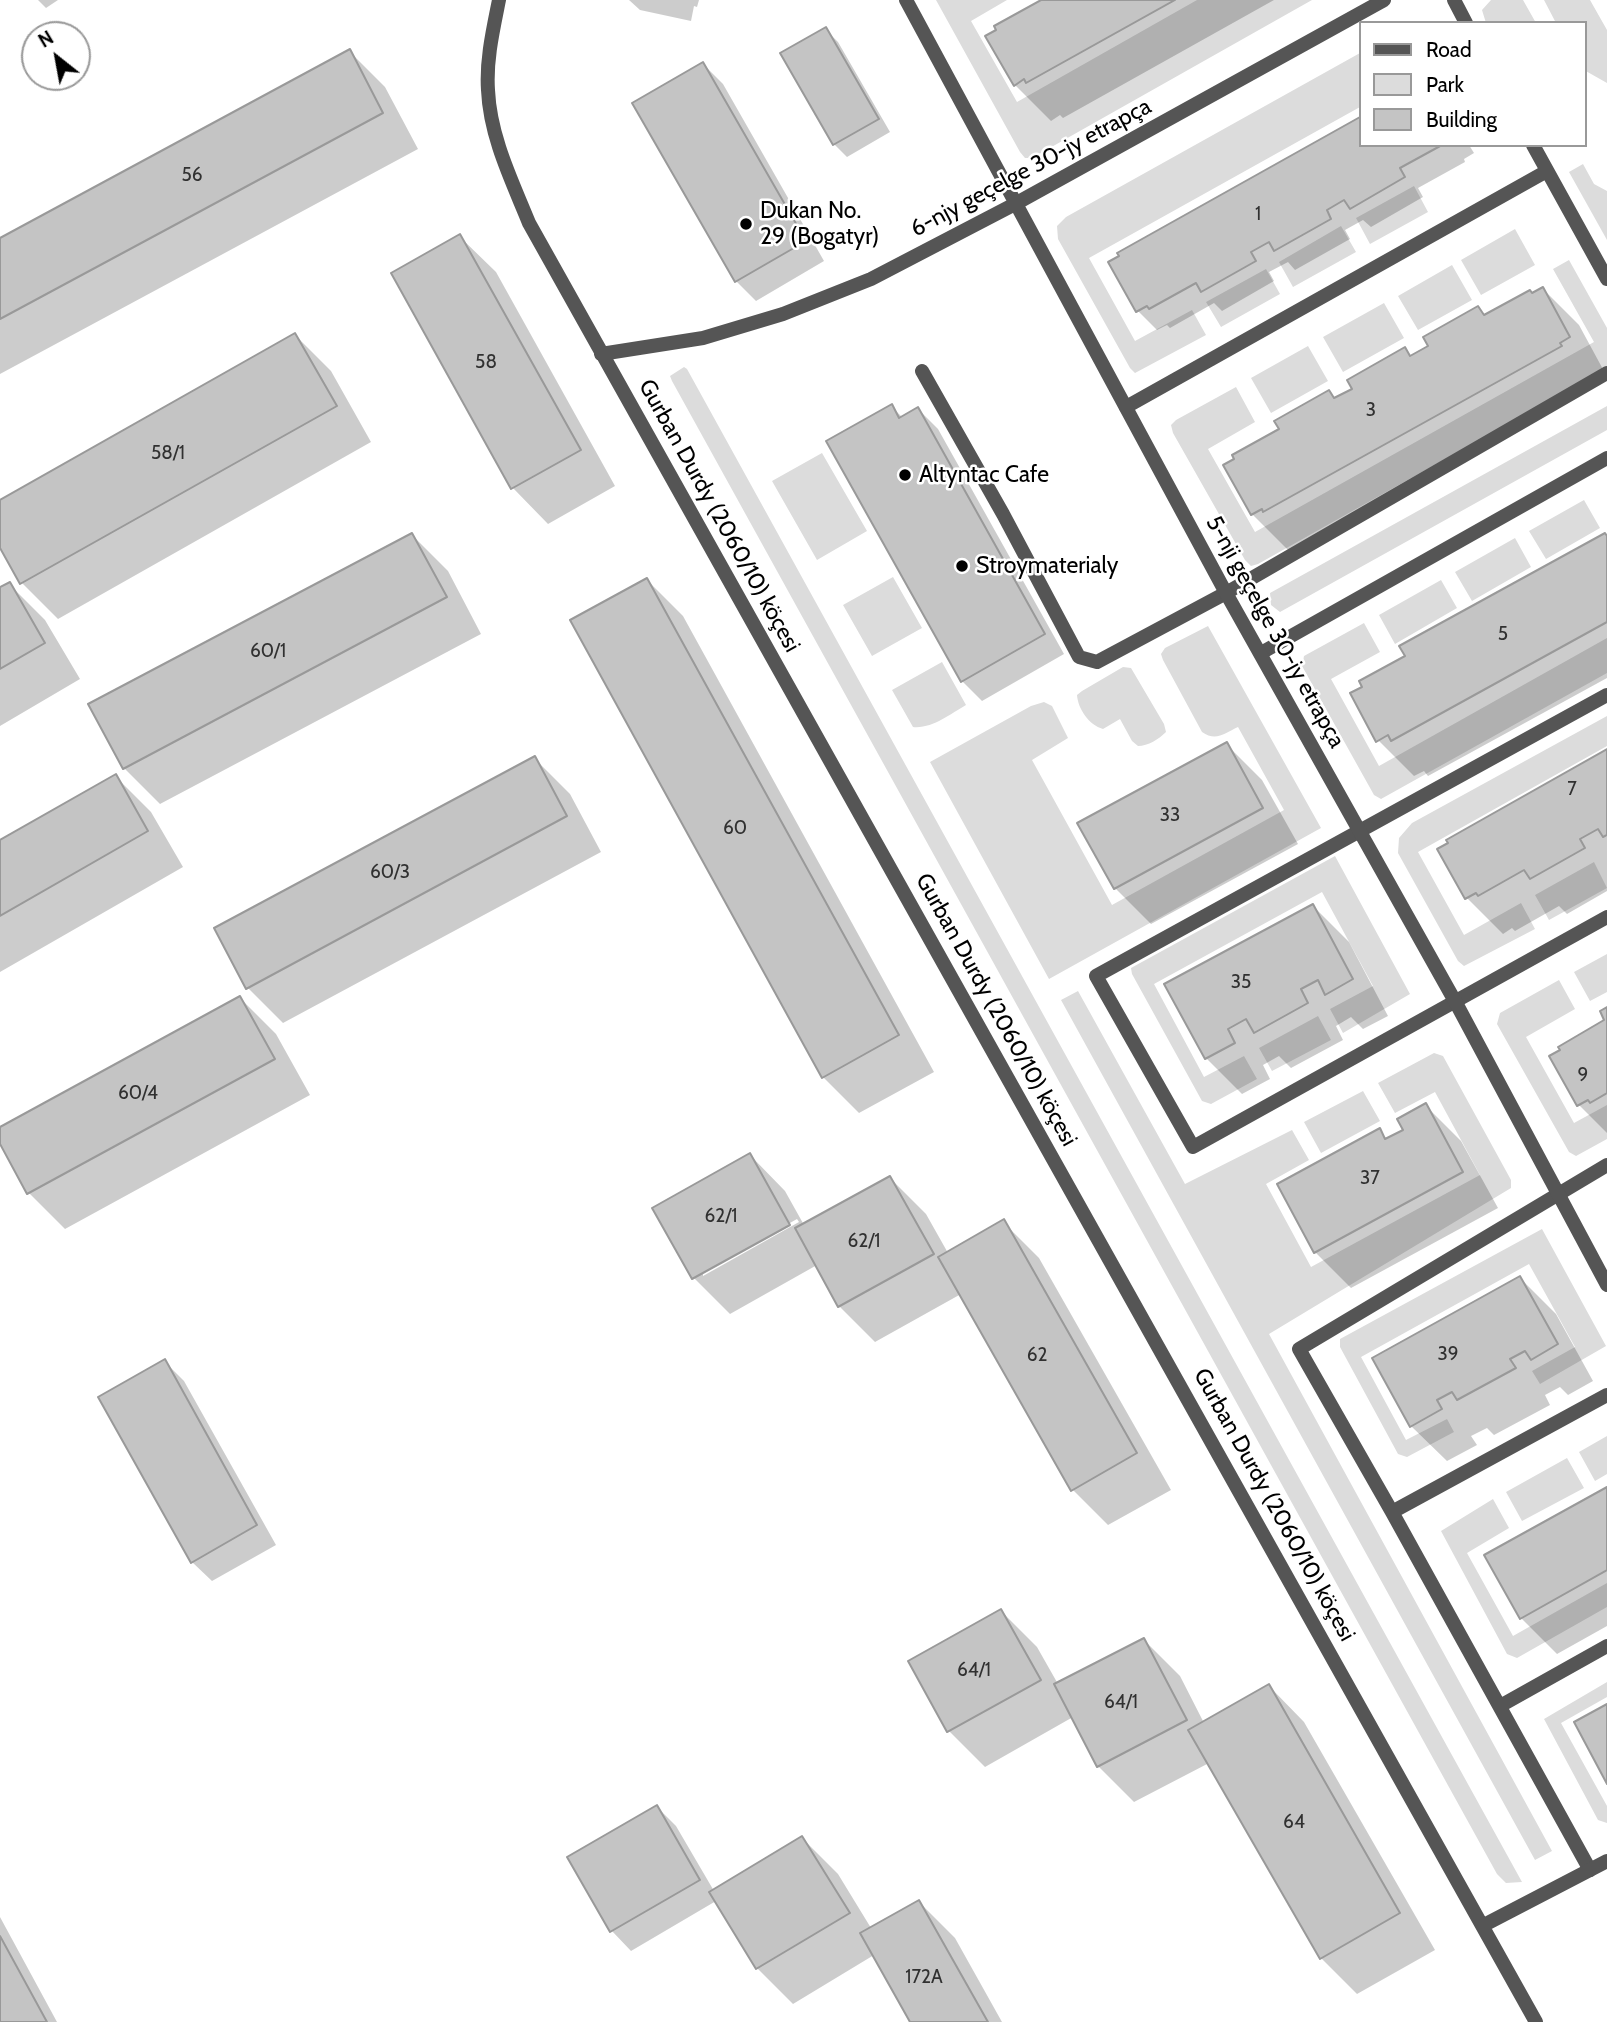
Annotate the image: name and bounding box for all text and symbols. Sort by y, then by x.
north arrow [21,21,91,91]
legend [1358,21,1586,147]
text: N [34,26,58,53]
text: Road [1426,37,1472,62]
text: Park [1426,72,1464,97]
street label: 6-njy geçelge 30-jy etrapça [906,93,1156,243]
text: Building [1426,107,1497,132]
house number: 56 [181,164,203,186]
place label: Dukan No. 29 (Bogatyr) [760,197,879,251]
house number: 1 [1255,203,1261,225]
marker: Dukan No. 29 (Bogatyr) [738,216,754,232]
house number: 58 [475,351,497,373]
street label: Gurban Durdy (2060/10) köçesi [632,375,806,657]
house number: 3 [1366,399,1376,421]
house number: 58/1 [151,442,185,464]
place label: Altyntac Cafe [919,461,1049,489]
marker: Altyntac Cafe [897,467,913,483]
street label: 5-nji geçelge 30-jy etrapça [1200,511,1350,753]
place label: Stroymaterialy [976,552,1118,580]
marker: Stroymaterialy [954,558,970,574]
house number: 5 [1498,623,1508,645]
house number: 60/1 [250,640,286,662]
house number: 7 [1567,778,1577,800]
house number: 33 [1160,804,1180,826]
house number: 60 [723,817,747,839]
house number: 60/3 [370,861,410,883]
street label: Gurban Durdy (2060/10) köçesi [909,869,1083,1151]
house number: 35 [1231,971,1251,993]
house number: 9 [1578,1064,1588,1086]
house number: 60/4 [118,1082,158,1104]
house number: 37 [1360,1167,1380,1189]
house number: 62/1 [704,1205,738,1227]
house number: 62/1 [847,1230,881,1252]
house number: 39 [1437,1343,1459,1365]
house number: 62 [1027,1344,1047,1366]
street label: Gurban Durdy (2060/10) köçesi [1187,1364,1361,1646]
house number: 64/1 [957,1659,991,1681]
house number: 64/1 [1104,1691,1138,1713]
house number: 64 [1283,1811,1305,1833]
house number: 172A [905,1966,943,1988]

